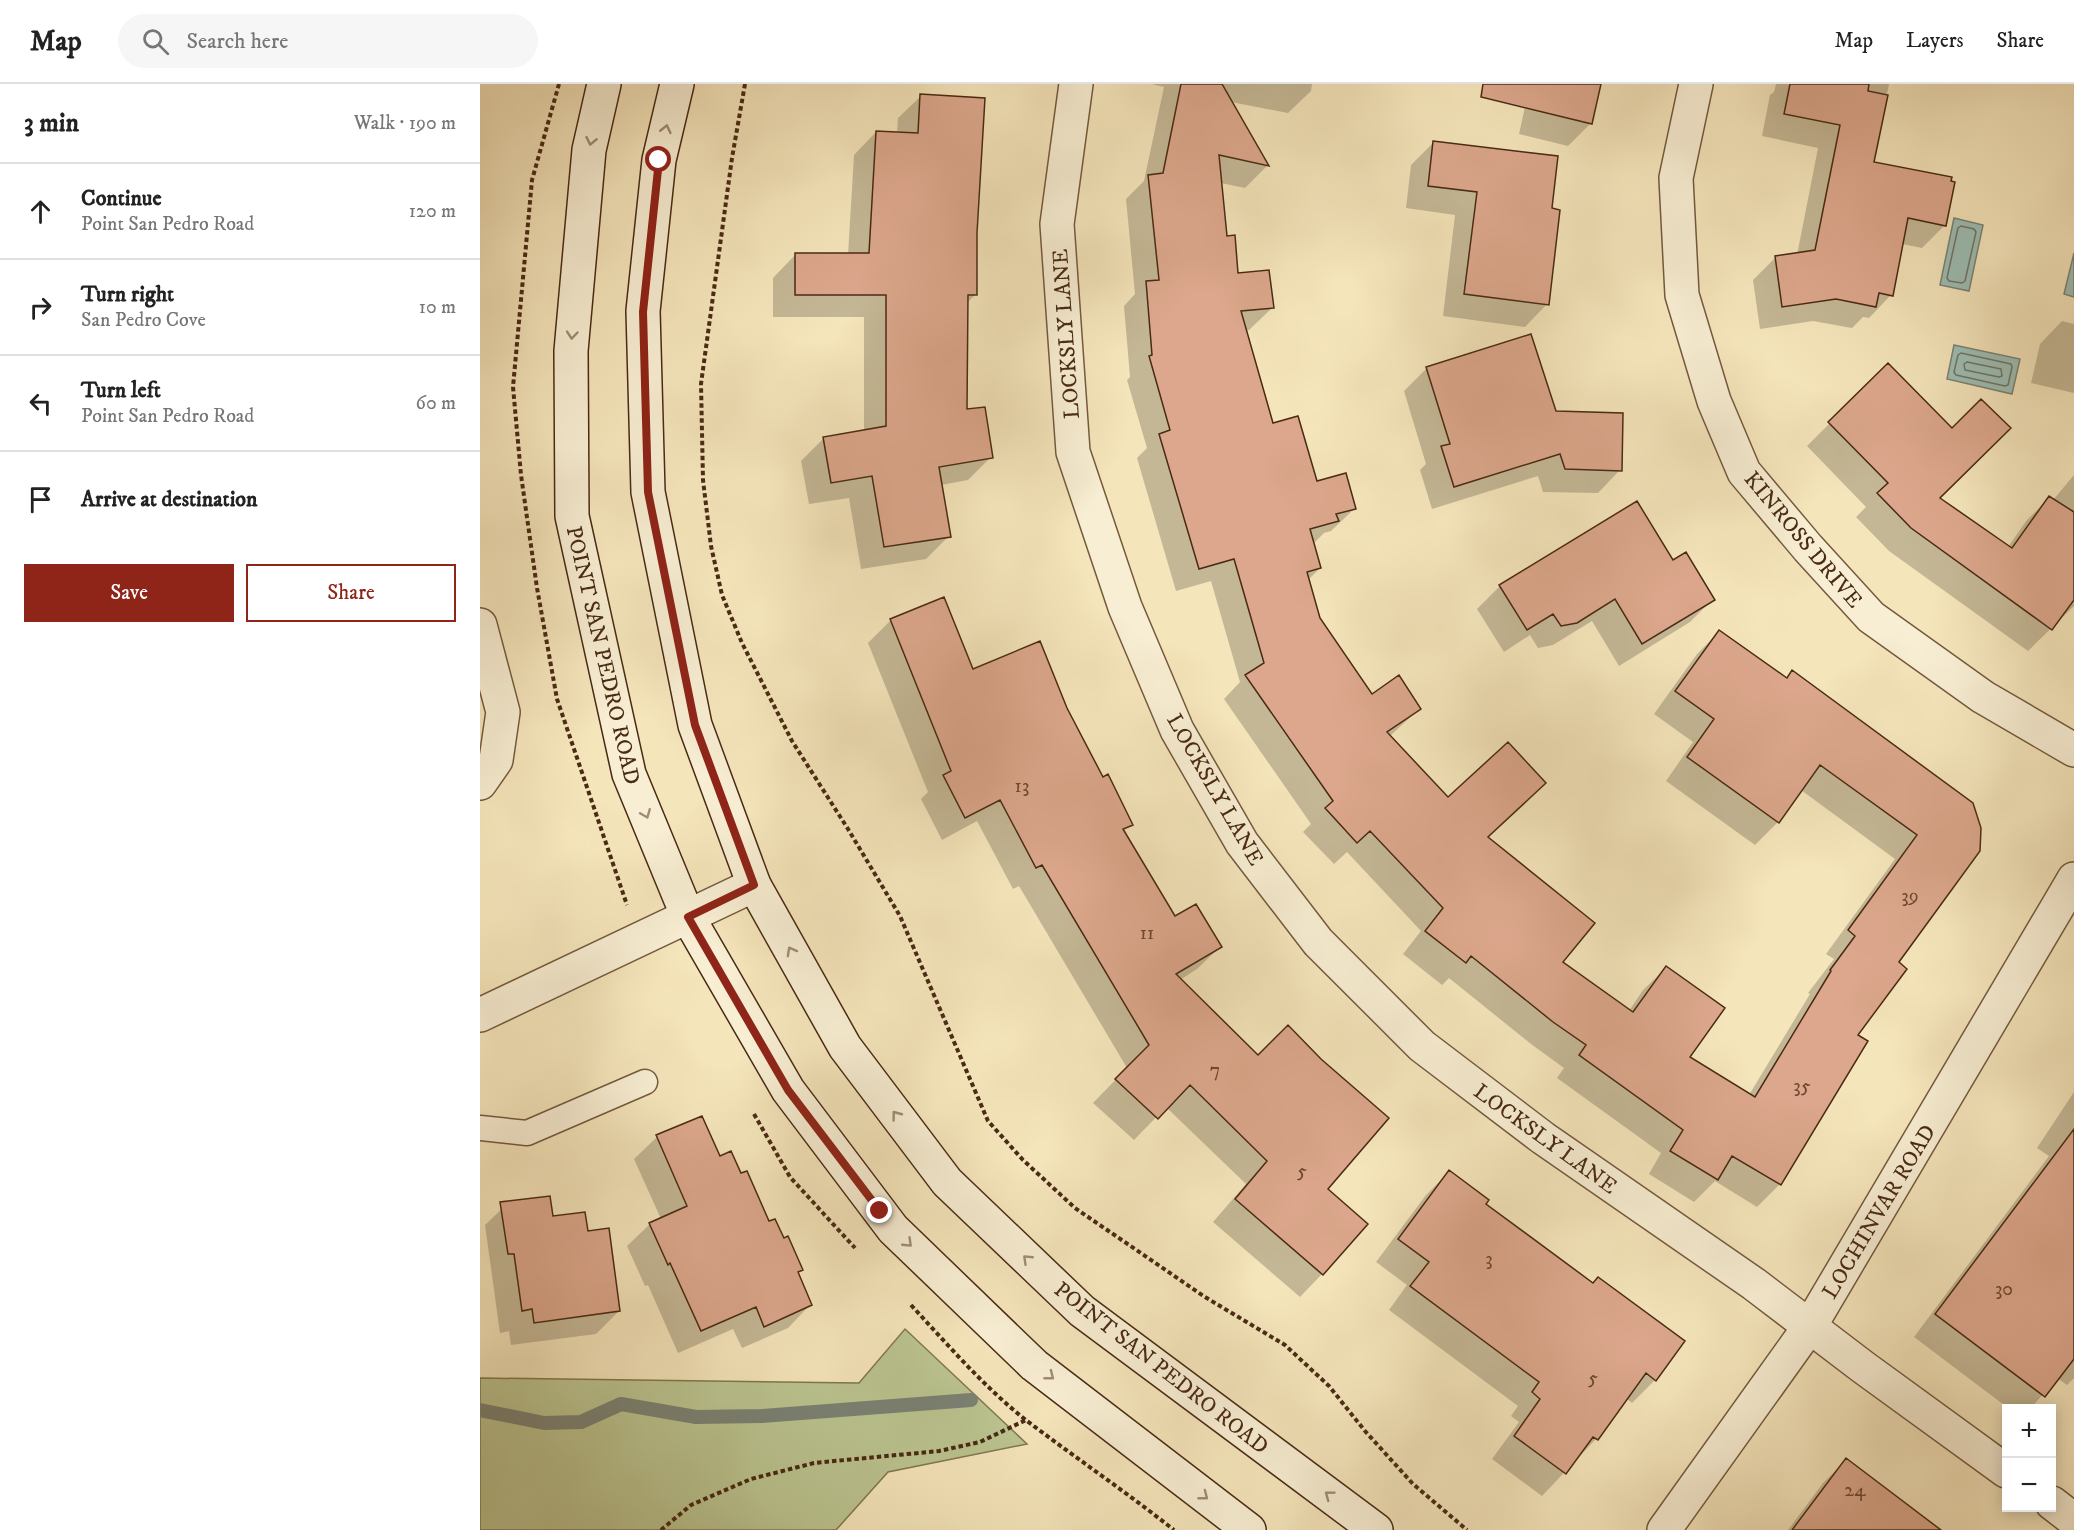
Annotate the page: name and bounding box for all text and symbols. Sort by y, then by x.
search box [118,14,538,68]
text: Map [30,24,82,59]
icon: search [139,25,172,58]
text: Search here [187,28,288,55]
text: Map [1834,28,1873,54]
text: Layers [1906,28,1964,54]
text: Share [1997,28,2044,54]
text: 3 min [24,107,79,140]
text: Walk · 190 m [354,111,456,136]
one-way arrow [659,125,672,135]
one-way arrow [586,136,599,146]
route start [645,146,671,172]
text: Continue [81,185,162,212]
icon: ahead [24,195,57,228]
text: 120 m [409,199,456,224]
text: Point San Pedro Road [81,212,254,237]
street label: LOCKSLY LANE [1047,248,1086,420]
text: Turn right [81,281,174,308]
icon: right [24,291,57,324]
text: 10 m [419,295,456,320]
text: San Pedro Cove [81,308,206,333]
one-way arrow [566,331,579,340]
text: Turn left [81,377,161,404]
icon: left [24,387,57,420]
text: 60 m [416,391,456,416]
text: Point San Pedro Road [81,404,254,429]
street label: KINROSS DRIVE [1738,466,1868,614]
icon: arrive [24,483,57,516]
text: Arrive at destination [81,486,258,513]
street label: POINT SAN PEDRO ROAD [560,523,645,787]
button: Save [24,564,234,622]
button: Share [246,564,456,622]
street label: LOCKSLY LANE [1160,709,1269,870]
house number: 13 [1015,774,1029,799]
one-way arrow [639,808,651,819]
house number: 39 [1901,884,1919,909]
house number: 11 [1140,921,1154,946]
one-way arrow [787,947,798,957]
house number: 7 [1210,1058,1220,1083]
house number: 35 [1793,1074,1811,1099]
street label: LOCKSLY LANE [1468,1078,1622,1200]
one-way arrow [892,1111,903,1122]
street label: LOCHINVAR ROAD [1817,1120,1942,1304]
house number: 5 [1297,1159,1307,1184]
route end [866,1197,892,1223]
one-way arrow [901,1236,911,1247]
house number: 3 [1485,1247,1493,1272]
one-way arrow [1024,1255,1035,1266]
street label: POINT SAN PEDRO ROAD [1049,1276,1274,1460]
house number: 30 [1995,1277,2013,1302]
house number: 5 [1588,1366,1598,1391]
one-way arrow [1043,1369,1054,1380]
map controls [2002,1404,2056,1512]
button: + [2002,1404,2056,1458]
button: − [2002,1458,2056,1512]
house number: 24 [1844,1478,1866,1503]
one-way arrow [1197,1488,1208,1499]
one-way arrow [1325,1491,1336,1502]

